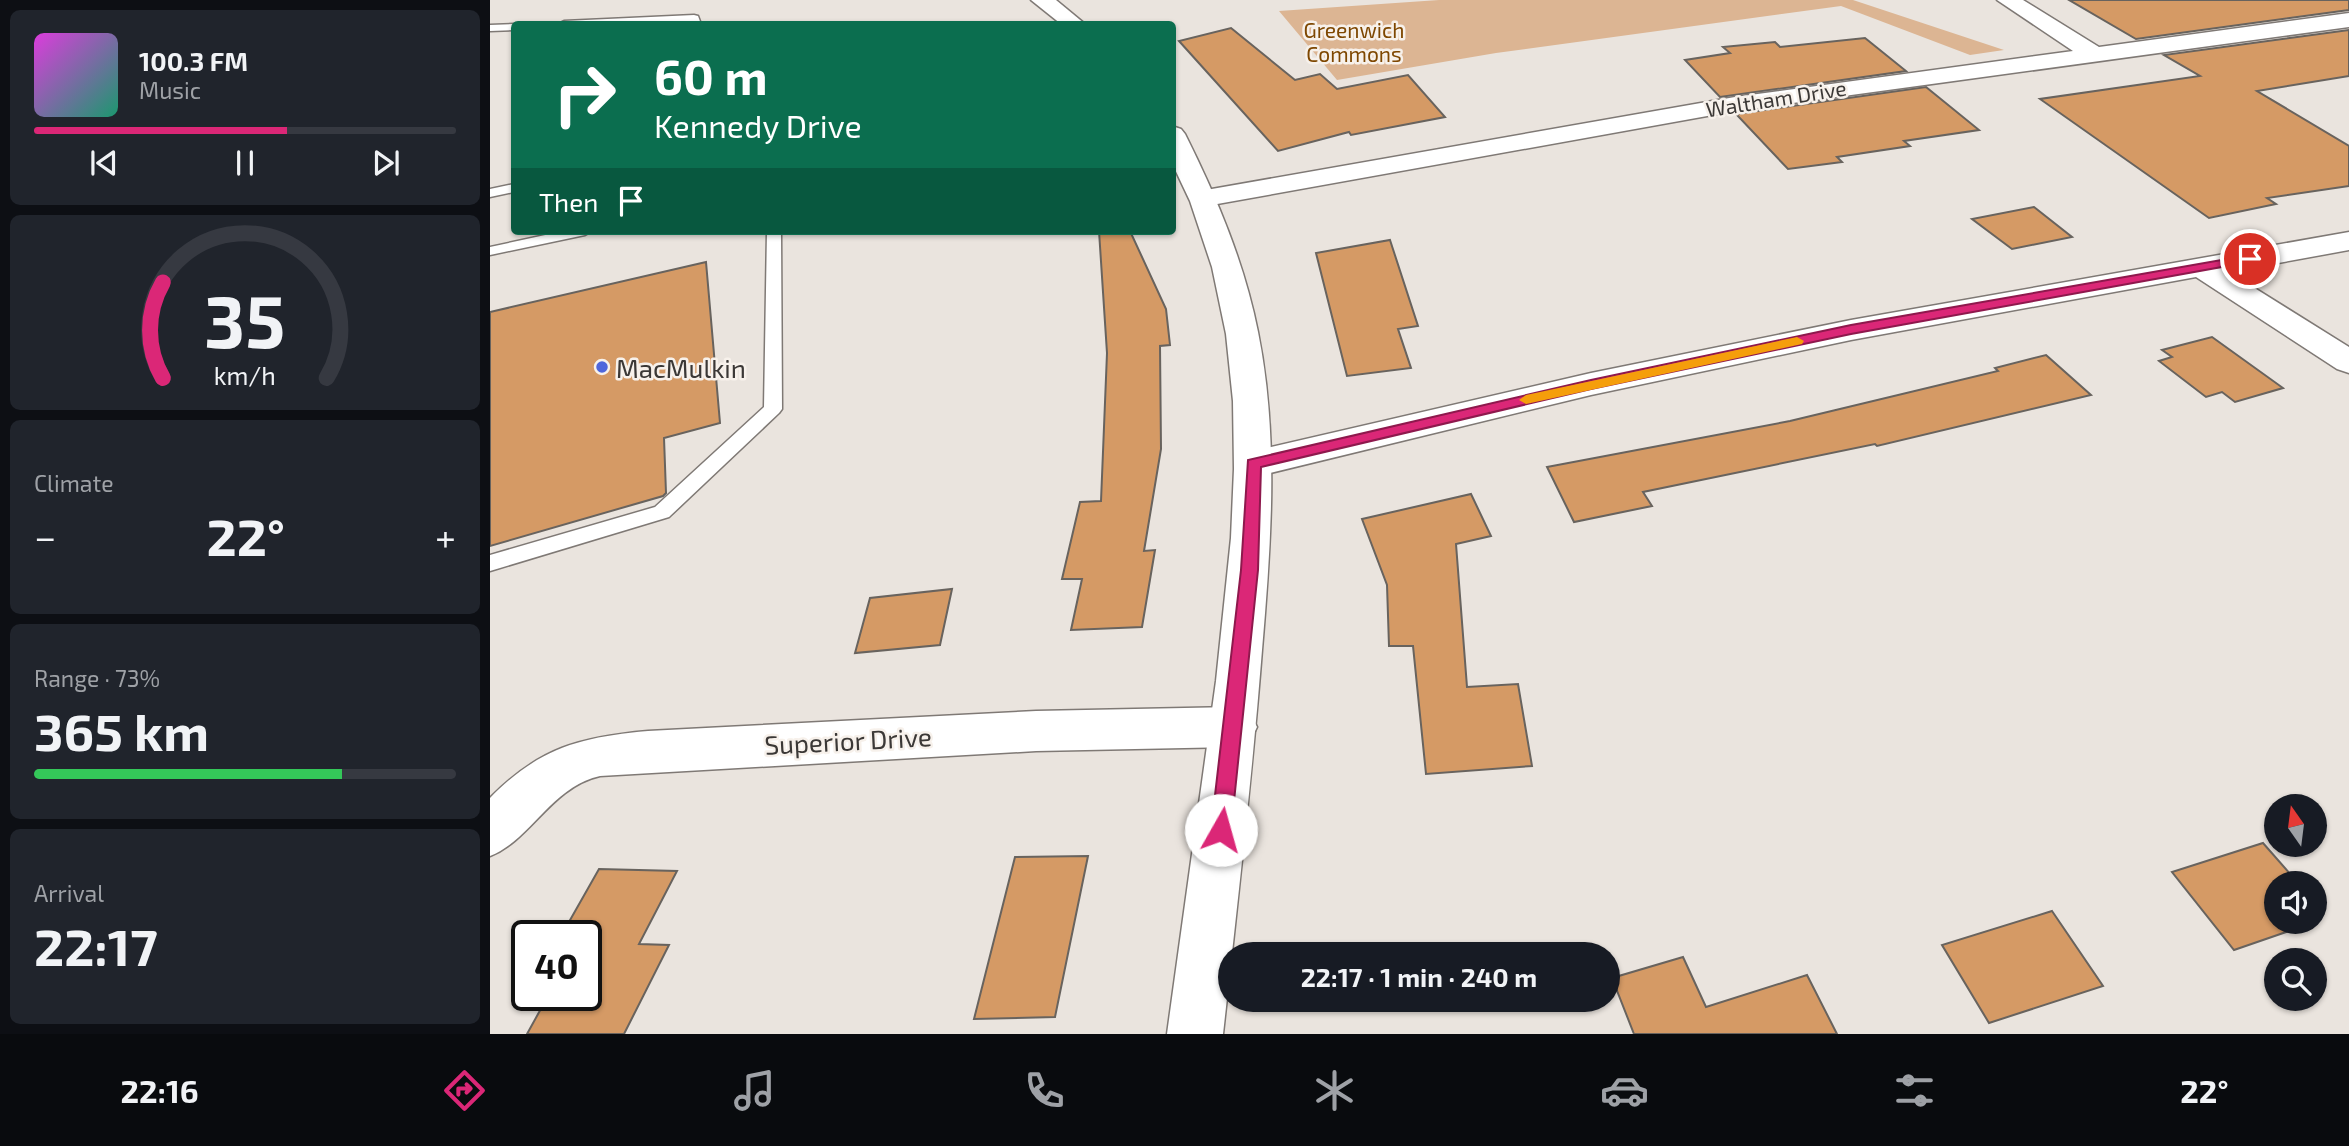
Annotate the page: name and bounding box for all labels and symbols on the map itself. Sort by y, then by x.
park label: Greenwich Commons [1303,17,1405,66]
street label: Waltham Drive [1704,75,1848,121]
pin [2220,229,2280,289]
place label: MacMulkin [616,352,746,383]
marker: MacMulkin [594,359,610,375]
street label: Superior Drive [764,720,932,760]
position arrow [1184,793,1258,867]
north arrow [2264,794,2328,858]
speed limit sign: 40 [511,920,602,1011]

